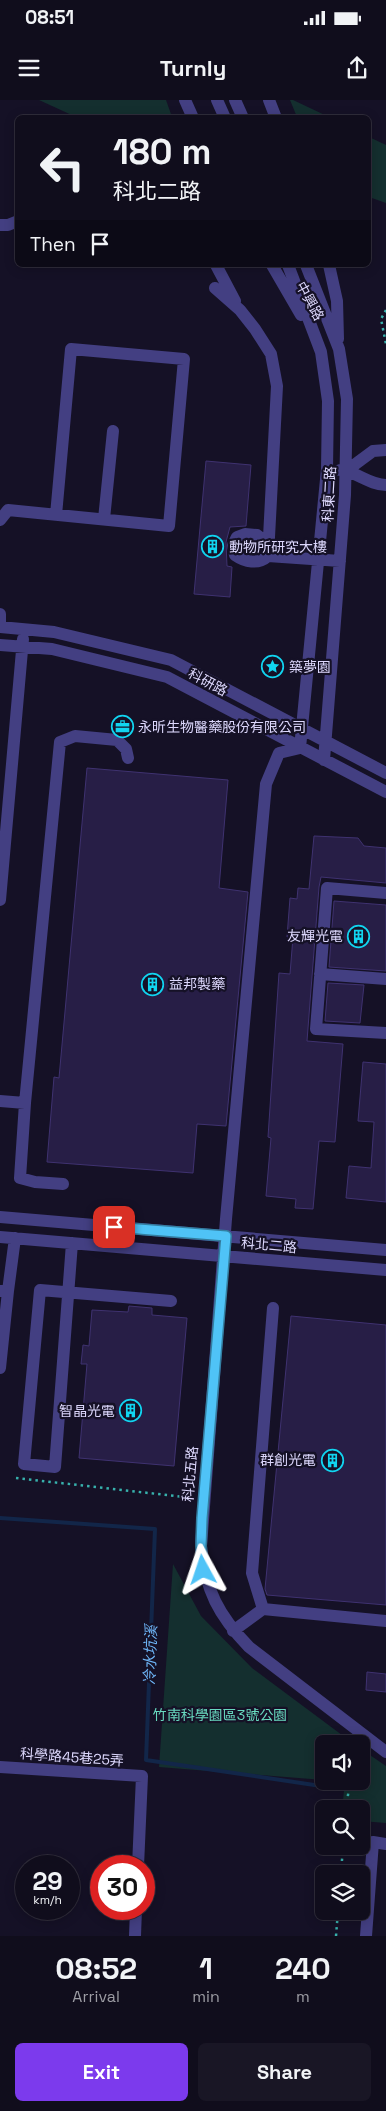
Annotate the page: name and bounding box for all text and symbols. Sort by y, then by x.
text: 08:51 [25,5,74,30]
icon: menu [15,54,43,82]
text: Turnly [160,54,226,82]
icon: share [343,54,371,82]
text: 180 m [113,130,211,174]
icon: left [30,135,95,200]
text: 科北二路 [113,177,201,205]
icon: arrive [86,230,114,258]
text: Then [30,232,76,257]
street label: 中興路 [292,278,328,324]
street label: 科東二路 [319,466,339,522]
building icon: 動物所研究大樓 [201,535,225,559]
place label: 動物所研究大樓 [229,538,327,556]
place icon: 築夢園 [261,655,285,679]
place label: 築夢園 [289,658,331,676]
street label: 科研路 [185,664,231,700]
office icon: 永昕生物醫藥股份有限公司 [110,715,134,739]
place label: 永昕生物醫藥股份有限公司 [138,718,306,736]
building icon: 友輝光電 [347,924,371,948]
place label: 友輝光電 [287,927,343,945]
building icon: 益邦製藥 [141,972,165,996]
place label: 益邦製藥 [169,975,225,993]
pin [93,1206,135,1248]
icon: arrive [100,1213,128,1241]
street label: 科北二路 [240,1234,298,1256]
building icon: 智晶光電 [119,1399,143,1423]
place label: 智晶光電 [59,1402,115,1420]
street label: 科北五路 [179,1445,201,1503]
building icon: 群創光電 [320,1448,344,1472]
place label: 群創光電 [260,1451,316,1469]
position arrow [176,1543,228,1595]
water label: 冷水坑溪 [139,1623,161,1685]
park label: 竹南科學園區3號公園 [153,1706,287,1724]
map controls [315,1735,370,1920]
button: sound [315,1735,370,1790]
street label: 科學路45巷25弄 [20,1744,124,1770]
button: search [315,1800,370,1855]
speed limit sign: 30 [90,1855,155,1920]
text: 29 [32,1865,63,1897]
button: layers [315,1865,370,1920]
text: km/h [33,1892,62,1908]
text: 08:52 [55,1949,137,1988]
text: 1 [199,1949,213,1988]
text: 240 [275,1949,331,1988]
text: Arrival [72,1986,120,2007]
text: min [192,1986,220,2007]
text: m [296,1986,310,2007]
button: Exit [15,2043,188,2101]
button: Share [198,2043,371,2101]

